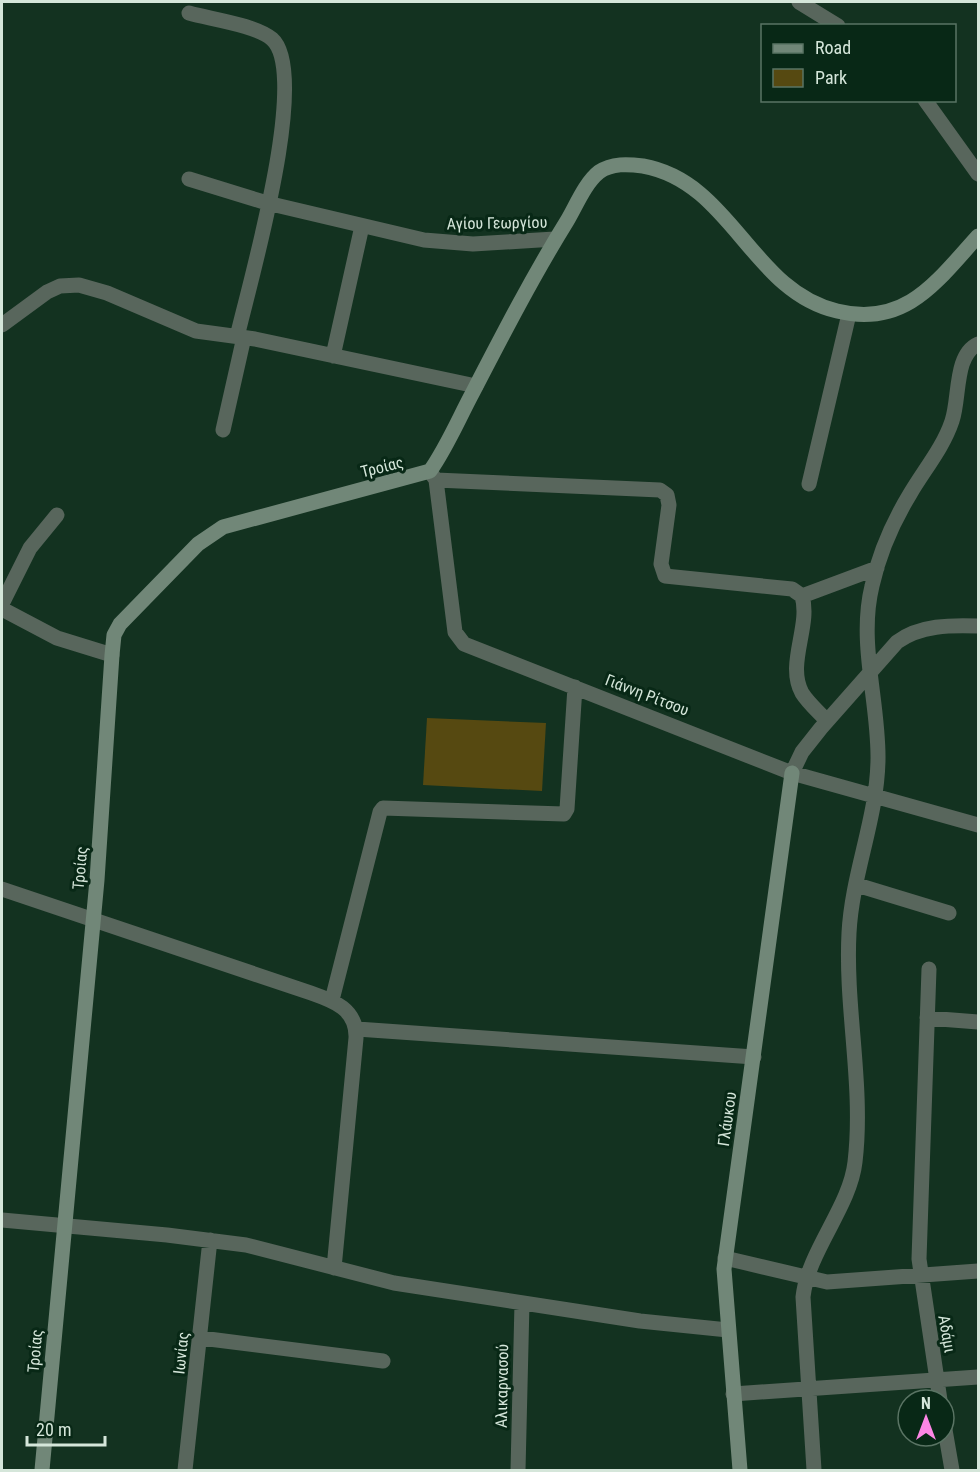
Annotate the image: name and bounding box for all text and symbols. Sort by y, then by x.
legend [761,24,956,102]
text: Road [815,37,851,58]
text: Park [815,67,847,88]
street label: Αγίου Γεωργίου [447,213,547,233]
street label: Τροίας [359,453,405,481]
street label: Γιάννη Ρίτσου [602,670,692,720]
street label: Τροίας [69,846,91,890]
street label: Γλάυκου [714,1091,740,1147]
street label: Αδάμι [934,1314,960,1355]
street label: Τροίας [24,1329,46,1373]
street label: Ιωνίας [169,1331,193,1375]
street label: Αλικαρνασού [492,1344,512,1428]
north arrow [896,1388,956,1448]
text: N [921,1394,931,1413]
scale bar [27,1409,105,1447]
text: 20 m [36,1419,71,1440]

